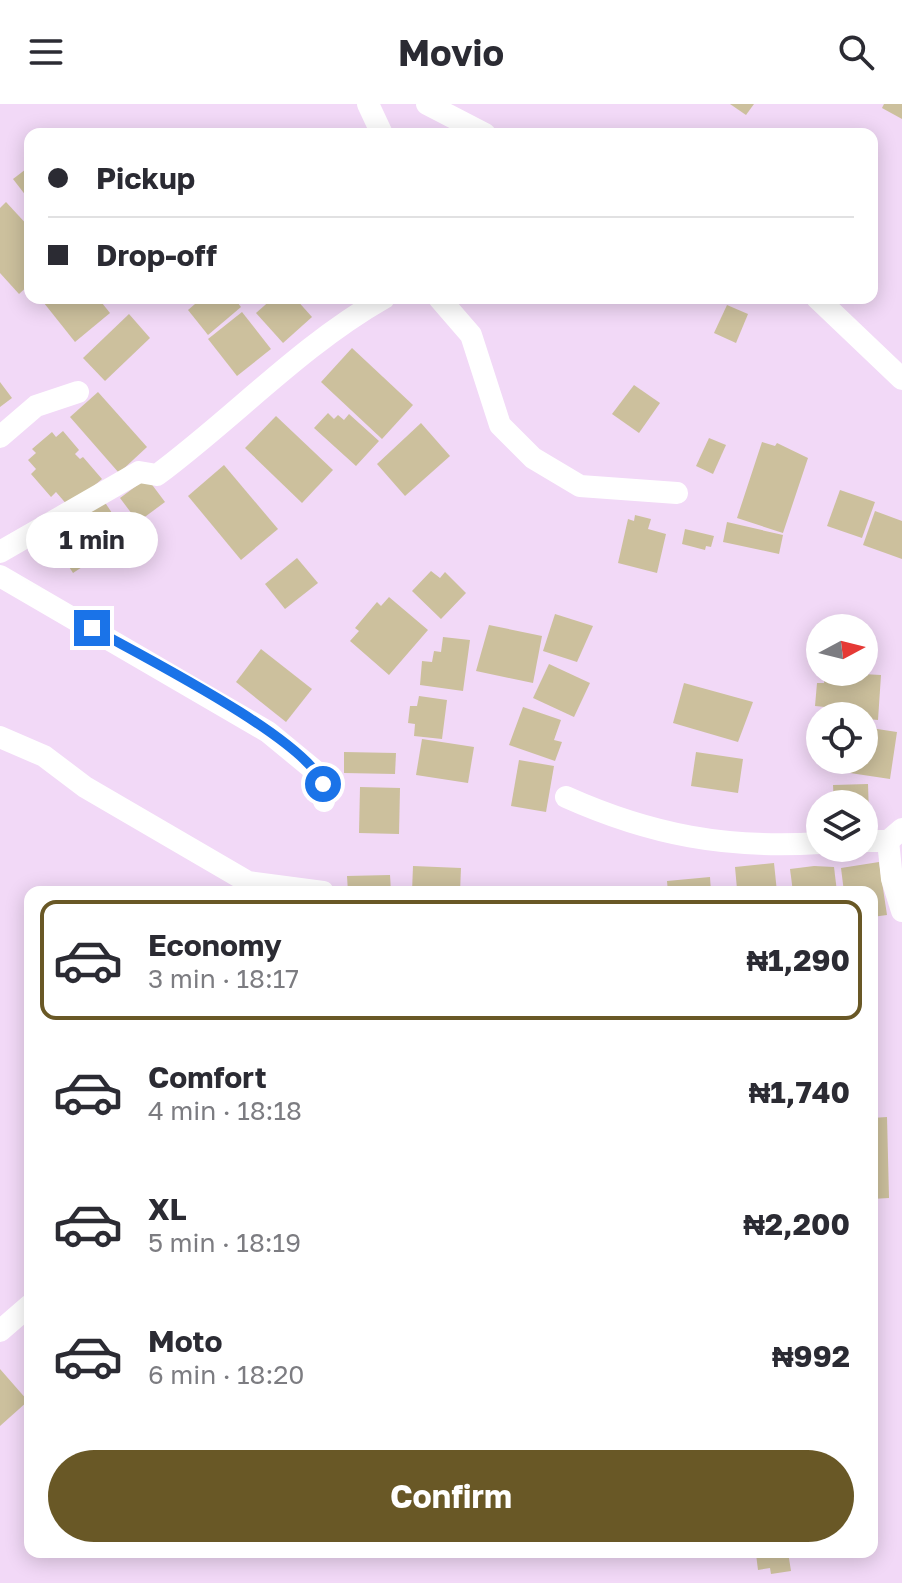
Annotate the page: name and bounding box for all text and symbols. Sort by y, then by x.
icon: menu [24,30,68,74]
icon: search [834,30,878,74]
text: Movio [398,31,504,74]
text: Pickup [96,160,195,196]
text: Drop-off [96,237,217,273]
callout: 1 min [26,512,158,568]
text: 1 min [59,524,125,555]
route end [74,610,110,646]
north arrow [806,614,878,686]
map controls [806,614,878,862]
button: locate [806,702,878,774]
route start [305,766,341,802]
button: layers [806,790,878,862]
icon: car [52,924,124,996]
text: Economy [148,927,282,963]
text: ₦1,290 [746,942,850,978]
text: 3 min · 18:17 [148,963,299,994]
icon: car [52,1056,124,1128]
text: Comfort [148,1059,267,1095]
text: ₦1,740 [749,1074,850,1110]
text: 4 min · 18:18 [148,1095,302,1126]
icon: car [52,1188,124,1260]
text: XL [148,1191,187,1227]
text: ₦2,200 [743,1206,850,1242]
text: 5 min · 18:19 [148,1227,301,1258]
icon: car [52,1320,124,1392]
text: Moto [148,1323,223,1359]
text: ₦992 [772,1338,850,1374]
text: 6 min · 18:20 [148,1359,304,1390]
button: Confirm [48,1450,854,1542]

